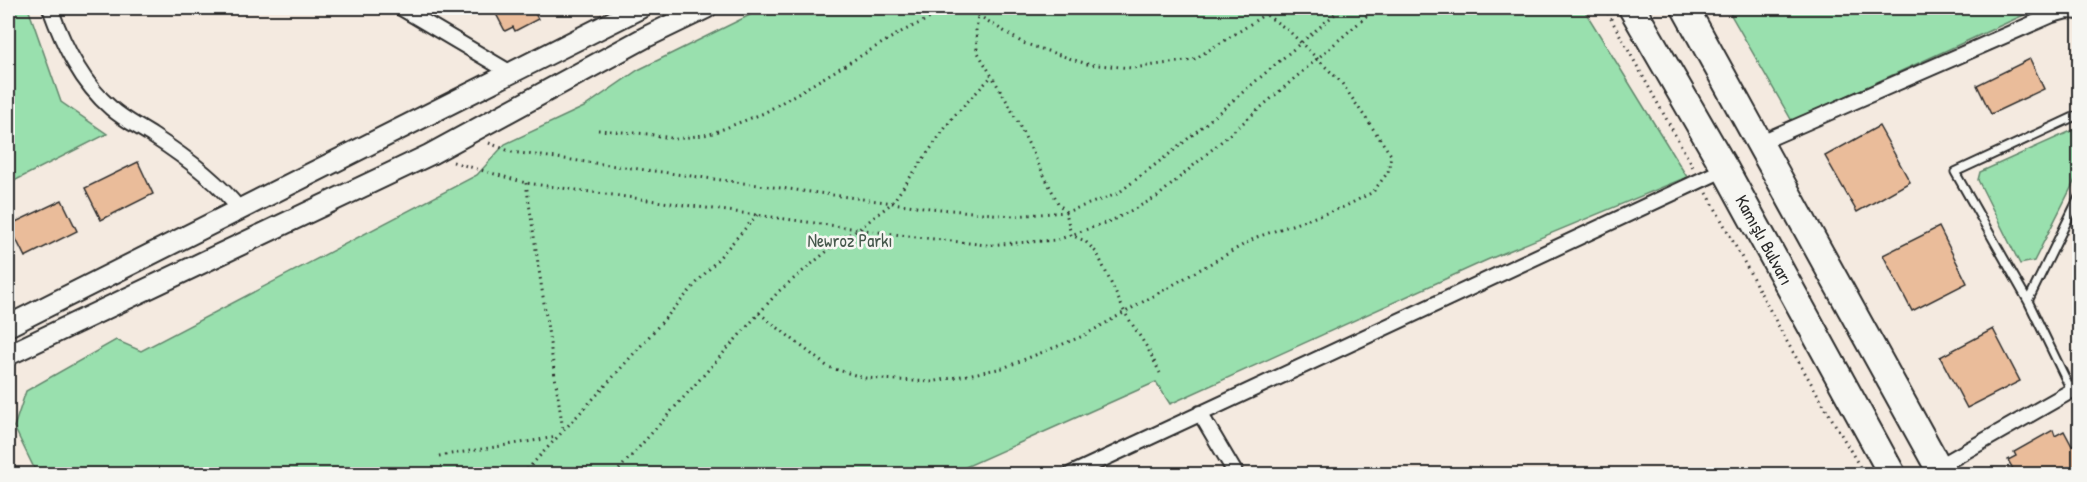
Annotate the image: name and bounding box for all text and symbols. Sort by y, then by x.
street label: Kamışlı Bulvarı [1730,190,1799,289]
park label: Newroz Parkı [807,228,893,253]

